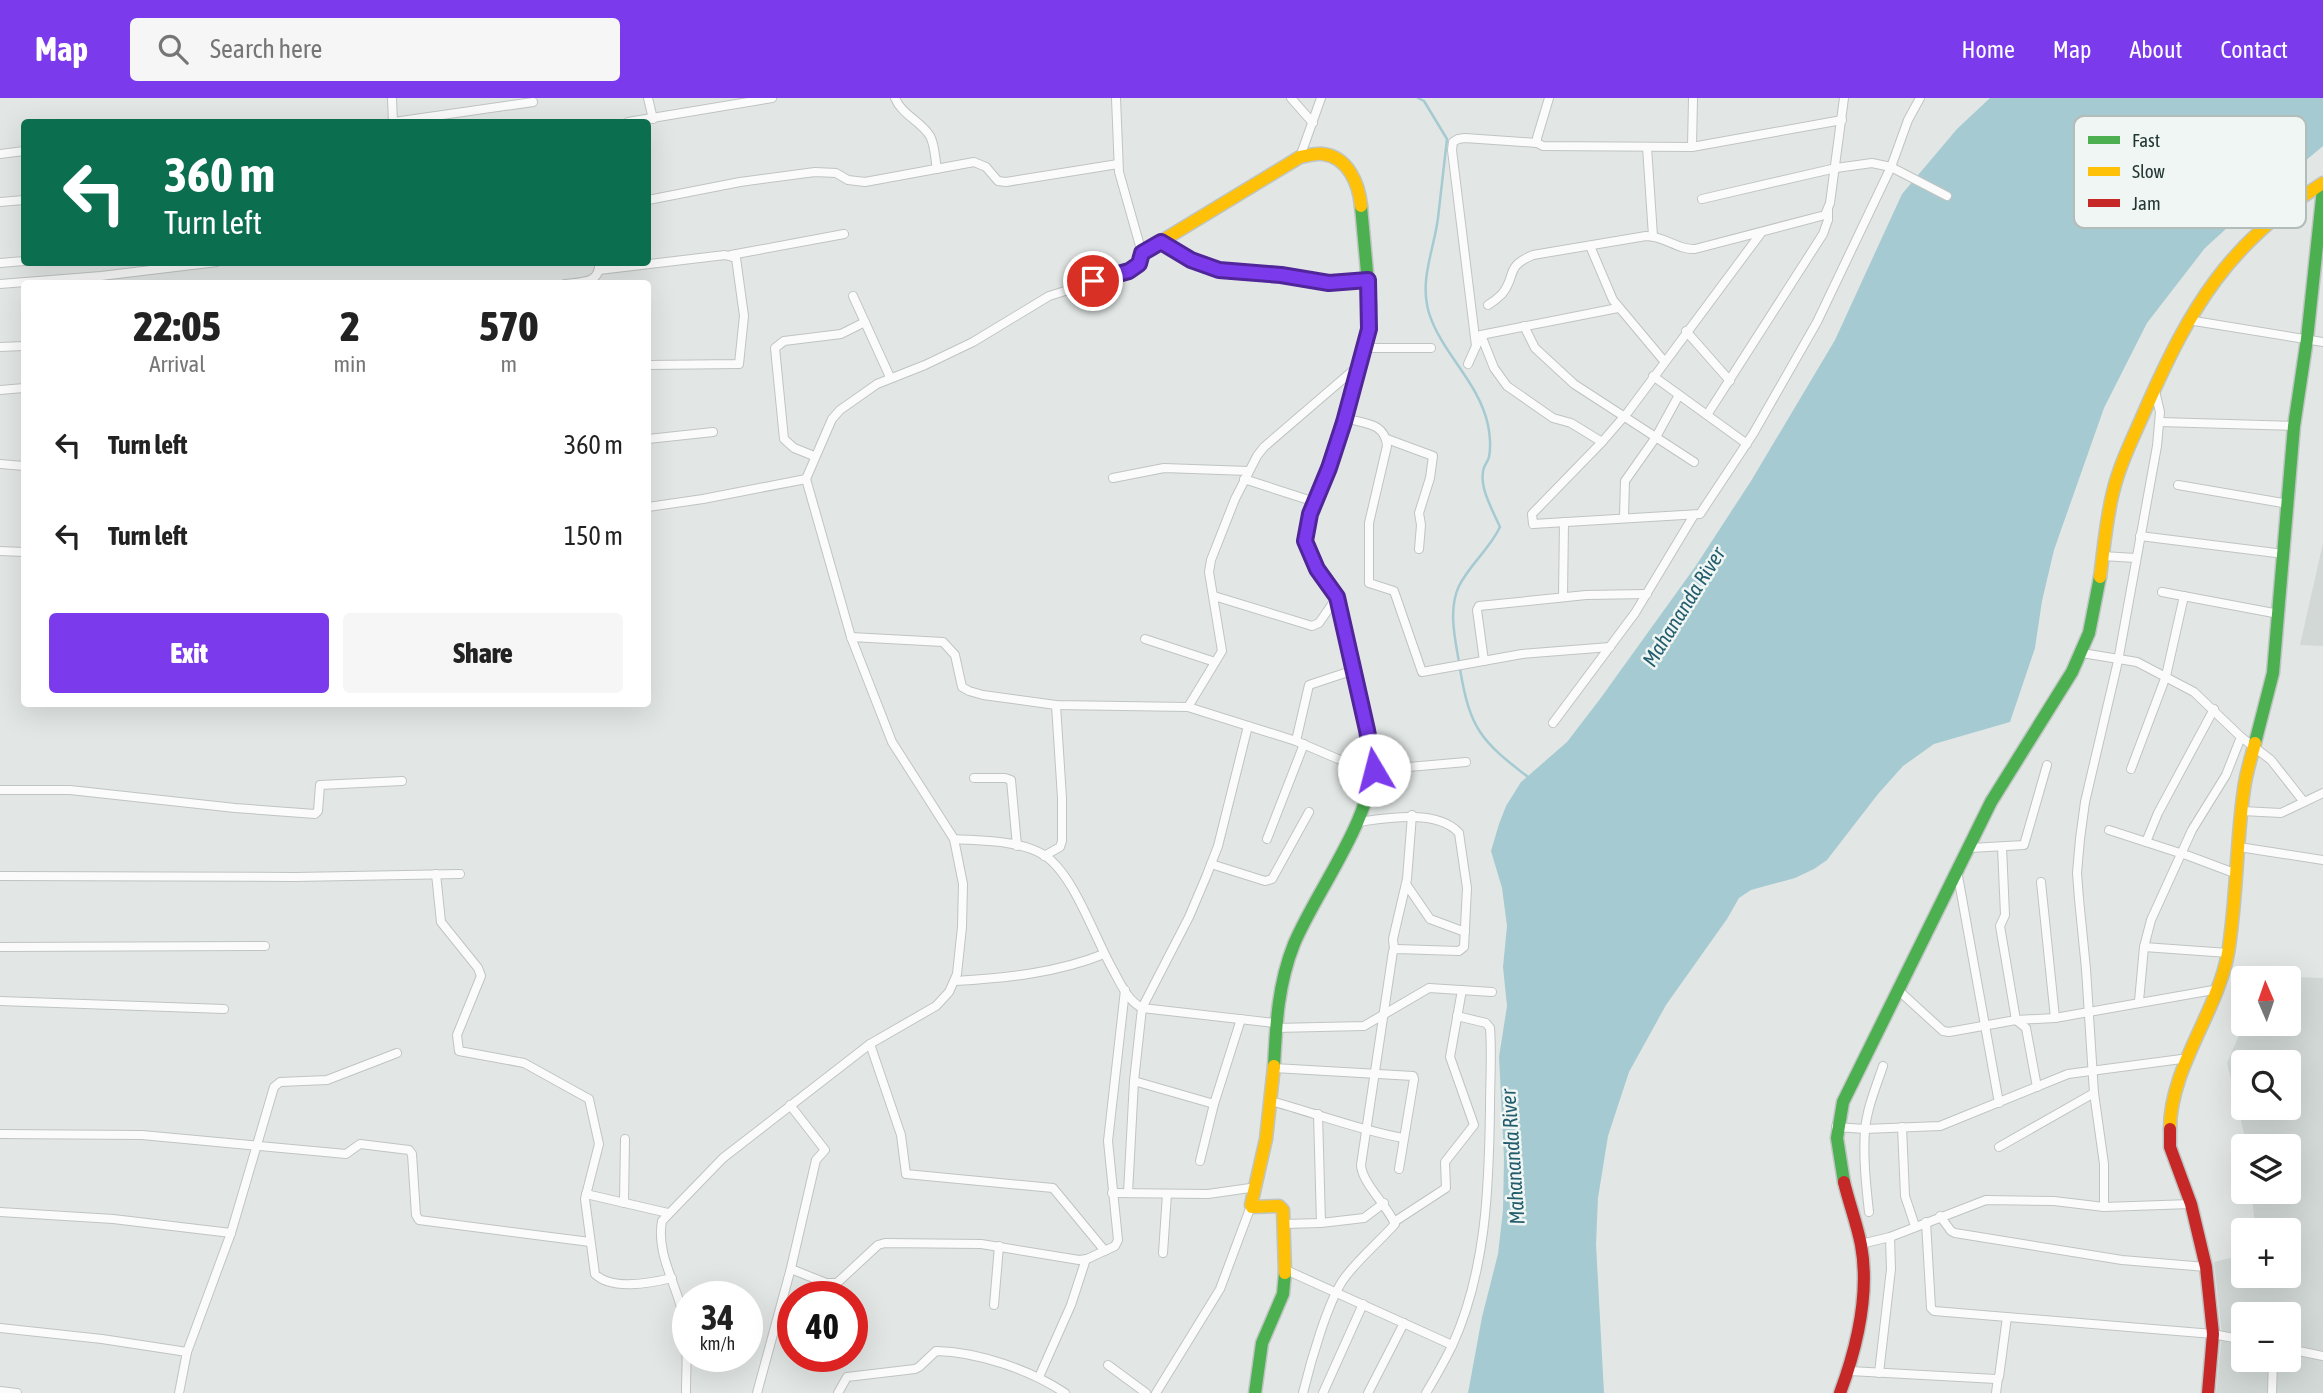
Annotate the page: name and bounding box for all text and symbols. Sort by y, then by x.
search box [130,18,620,81]
text: Map [35,30,88,68]
icon: search [154,30,192,68]
text: Search here [210,34,322,64]
text: Home [1961,36,2015,63]
text: Map [2053,36,2091,63]
text: About [2129,36,2182,63]
text: Contact [2220,36,2288,63]
legend [2074,116,2306,228]
text: Fast [2132,129,2160,151]
text: 360 m [164,146,275,202]
icon: left [49,147,140,238]
text: Slow [2132,160,2166,182]
text: Jam [2132,192,2161,214]
text: Turn left [164,204,262,241]
pin [1063,251,1123,311]
icon: arrive [1074,262,1112,300]
text: 22:05 [134,302,221,350]
text: 2 [340,302,360,350]
text: 570 [479,302,538,350]
text: Arrival [149,351,205,377]
text: min [334,351,367,377]
text: m [500,351,517,377]
icon: left [49,426,87,464]
text: Turn left [108,430,188,460]
text: 360 m [564,430,623,460]
icon: left [49,517,87,555]
text: Turn left [108,521,188,551]
text: 150 m [564,521,623,551]
water label: Mahananda River [1637,542,1730,671]
button: Exit [49,613,329,693]
button: Share [343,613,623,693]
position arrow [1337,733,1411,807]
north arrow [2231,966,2301,1036]
map controls [2231,966,2301,1372]
button: search [2231,1050,2301,1120]
water label: Mahananda River [1495,1088,1529,1226]
button: layers [2231,1134,2301,1204]
button: + [2231,1218,2301,1288]
speed limit sign: 40 [777,1281,868,1372]
text: 34 [701,1297,734,1337]
button: − [2231,1302,2301,1372]
text: km/h [700,1333,735,1354]

